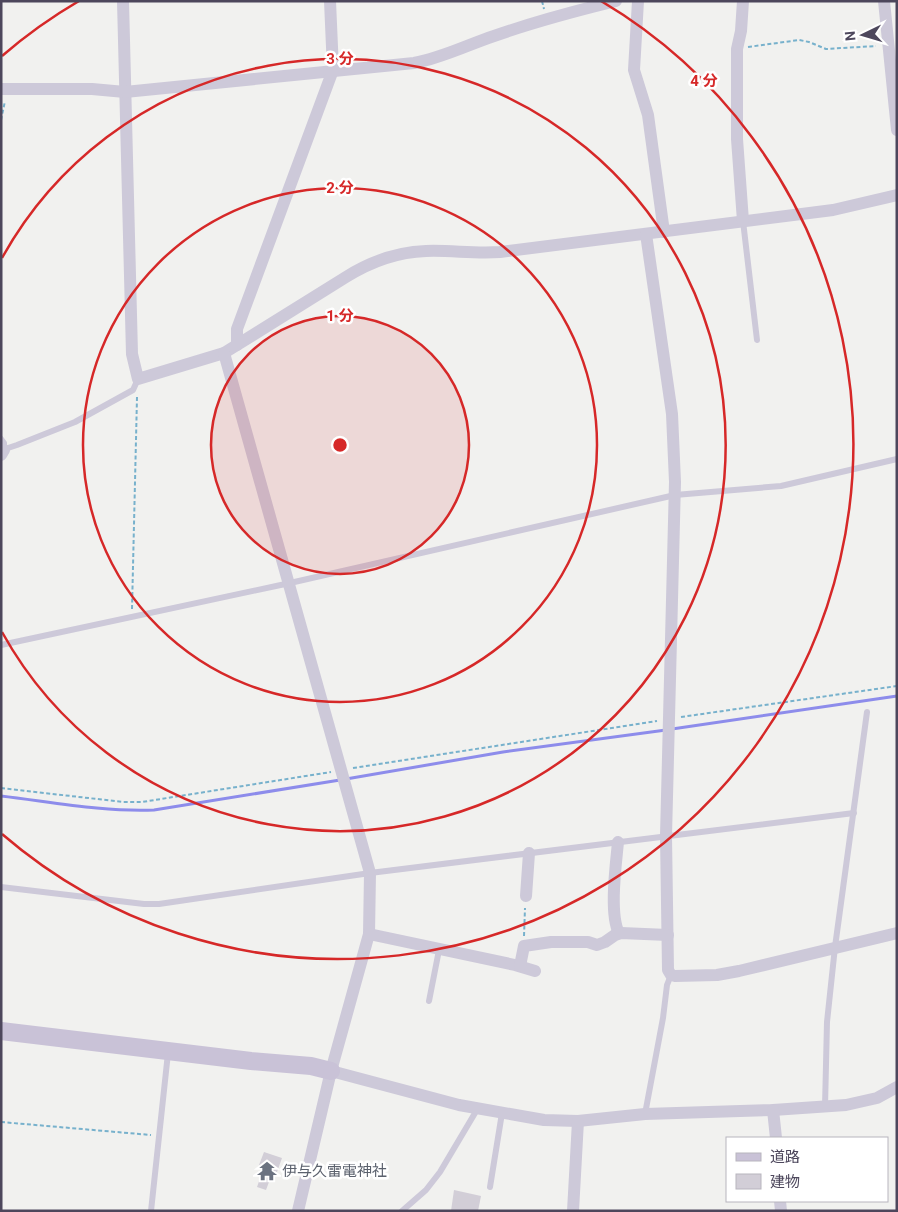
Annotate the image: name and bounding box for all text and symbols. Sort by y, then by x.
north arrow [838,10,888,60]
text: N [842,31,858,42]
text: 3 分 [326,50,354,68]
text: 4 分 [690,72,718,90]
text: 2 分 [326,179,354,197]
text: 1 分 [326,307,354,325]
centre of rings [331,436,349,454]
legend [726,1137,888,1202]
text: 道路 [770,1148,800,1166]
temple icon: 伊与久雷電神社 [256,1160,278,1182]
place label: 伊与久雷電神社 [282,1162,387,1180]
text: 建物 [770,1173,800,1191]

